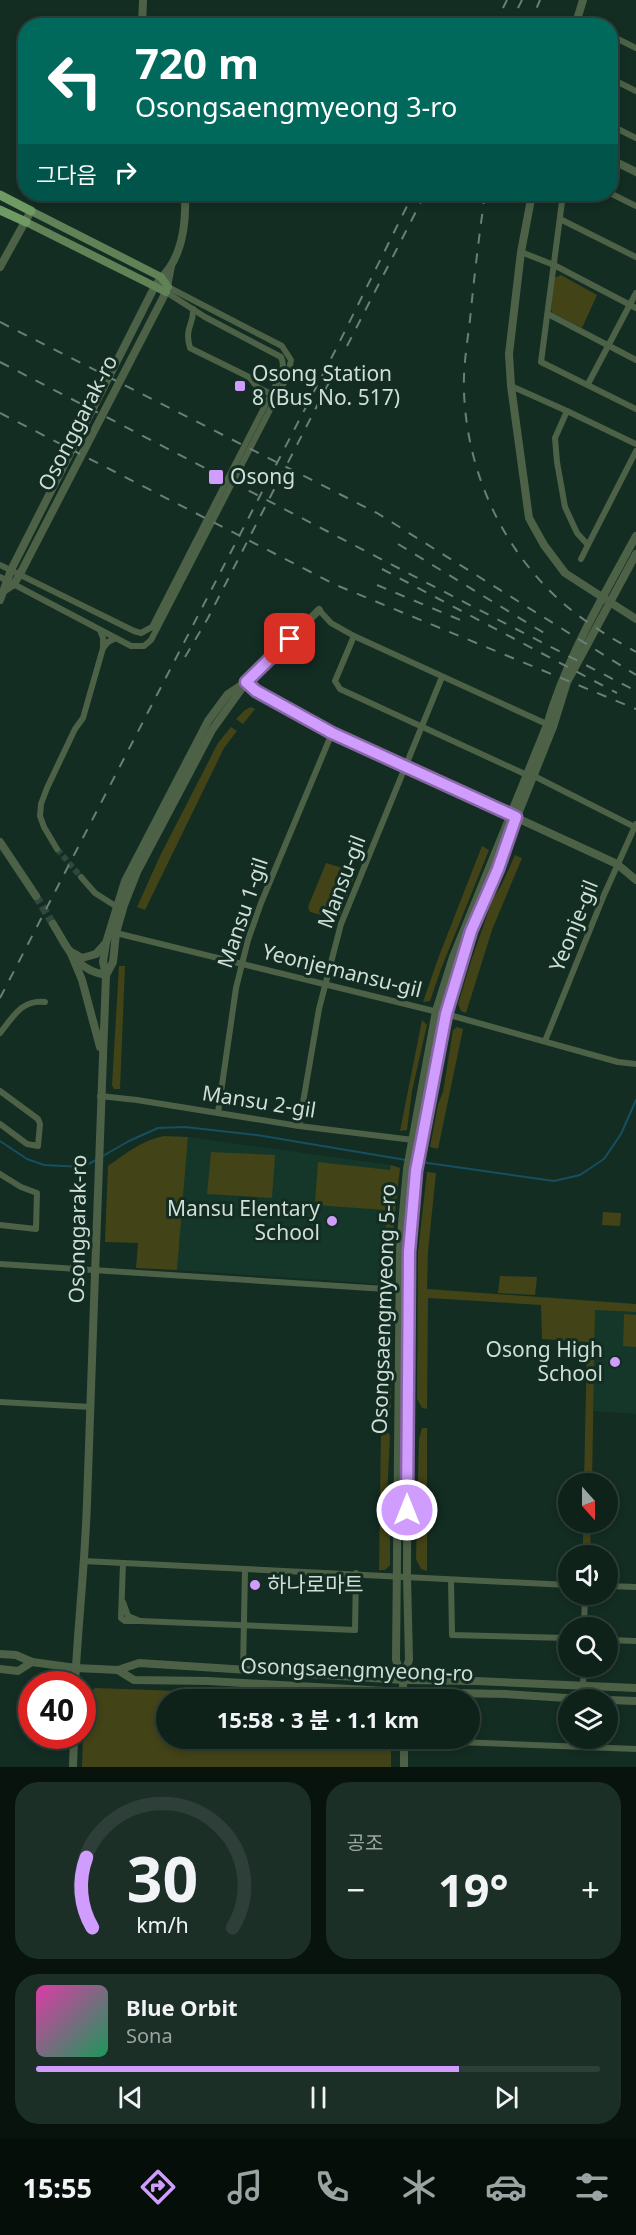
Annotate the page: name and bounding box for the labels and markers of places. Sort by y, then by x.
place label: Osong Station 8 (Bus No. 517) [252,359,400,411]
marker: Osong Station 8 (Bus No. 517) [233,379,247,393]
place label: Osong [230,462,295,490]
marker: Osong [207,468,225,486]
pin [264,613,315,664]
place label: Mansu Elentary School [167,1194,320,1246]
marker: Mansu Elentary School [325,1214,339,1228]
place label: Osong High School [486,1335,603,1387]
marker: Osong High School [608,1355,622,1369]
place label: 하나로마트 [267,1570,364,1598]
marker: 하나로마트 [248,1578,262,1592]

